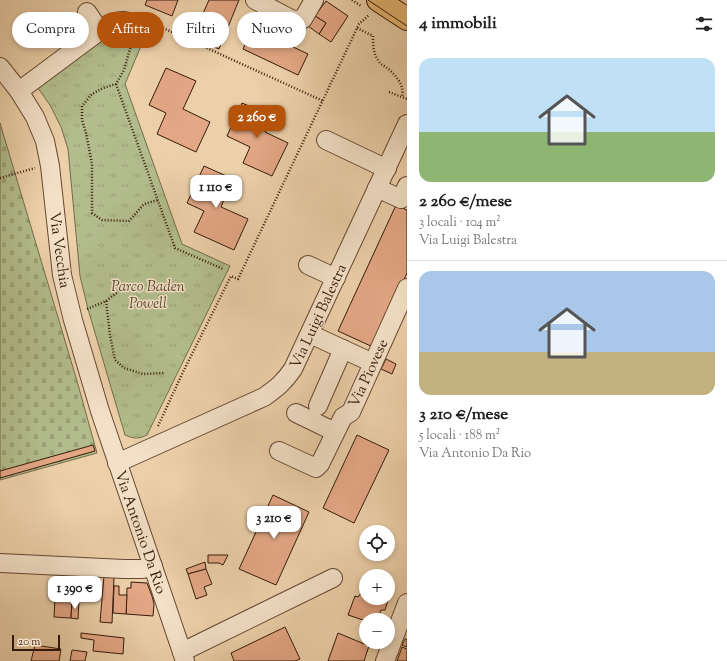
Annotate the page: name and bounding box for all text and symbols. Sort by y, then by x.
chip: Compra [12,12,89,48]
chip: Affitta [97,12,164,48]
chip: Filtri [172,12,229,48]
chip: Nuovo [237,12,306,48]
text: 4 immobili [419,12,497,36]
icon: filters [693,13,715,35]
icon: home [531,84,603,156]
pin: 2 260 € [220,105,294,139]
text: 2 260 € [237,109,277,127]
pin: 1 110 € [179,175,253,209]
text: 1 110 € [199,179,233,197]
text: 2 260 €/mese [419,190,512,214]
street label: Via Vecchia [43,211,74,290]
text: 3 locali · 104 m² [419,214,501,232]
text: Via Luigi Balestra [419,232,517,250]
street label: Via Luigi Balestra [286,261,353,372]
park label: Parco Baden Powell [111,277,185,315]
icon: home [531,297,603,369]
street label: Via Piovese [344,336,394,411]
text: 3 210 €/mese [419,403,508,427]
text: 5 locali · 188 m² [419,427,500,445]
text: Via Antonio Da Rio [419,445,531,463]
street label: Via Antonio Da Rio [109,468,171,597]
pin: 3 210 € [237,506,311,540]
text: 3 210 € [256,510,292,528]
map controls [359,525,395,649]
button: locate [359,525,395,561]
button: + [359,569,395,605]
pin: 1 390 € [38,576,112,610]
text: 1 390 € [57,580,93,598]
button: − [359,613,395,649]
scale bar [12,633,60,652]
text: 20 m [18,634,40,650]

